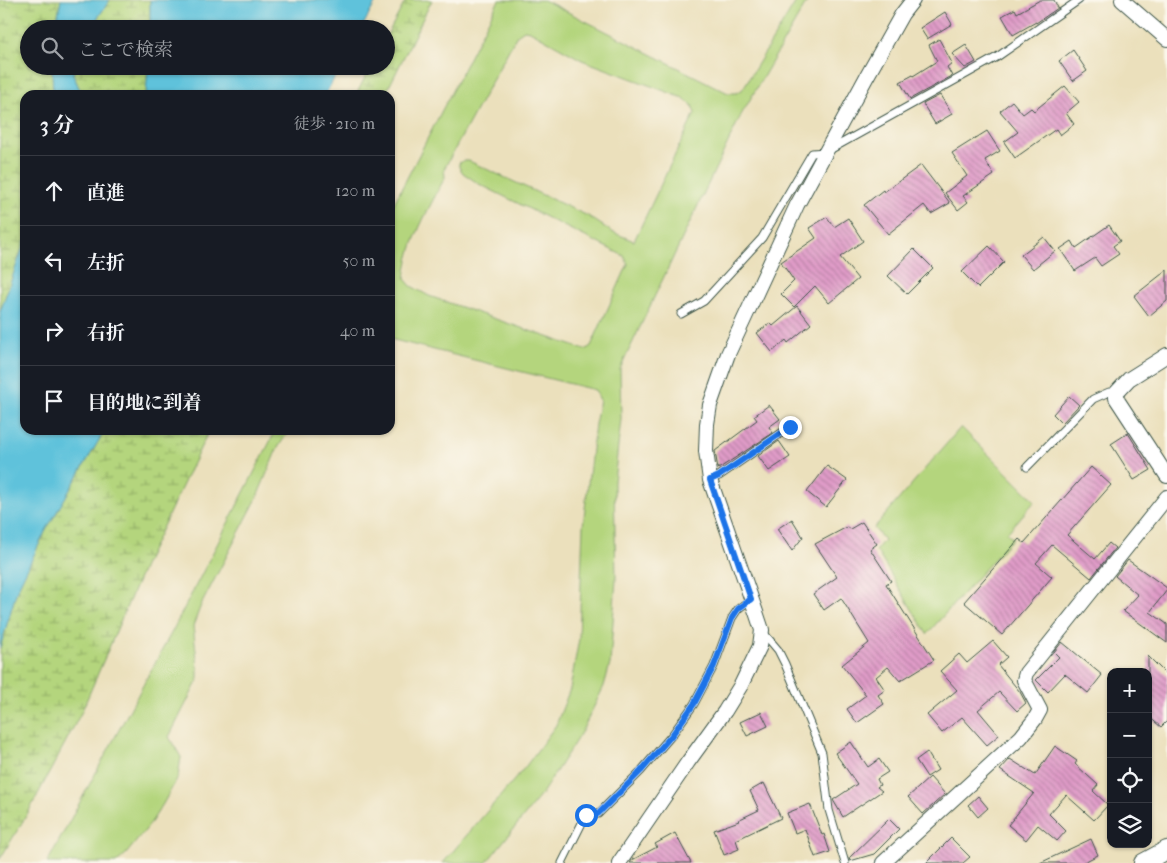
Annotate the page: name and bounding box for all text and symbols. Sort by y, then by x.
search box [20,20,395,75]
icon: search [38,34,66,62]
text: ここで検索 [78,39,173,61]
text: 3 分 [40,113,74,137]
text: 徒歩 · 210 m [293,114,375,133]
icon: ahead [40,177,68,205]
text: 120 m [336,181,375,200]
text: 直進 [87,182,125,204]
icon: left [40,247,68,275]
text: 50 m [343,251,375,270]
text: 左折 [87,252,125,274]
icon: right [40,317,68,345]
text: 40 m [340,321,375,340]
text: 右折 [87,322,125,344]
icon: arrive [40,387,68,415]
text: 目的地に到着 [87,392,201,414]
route end [779,416,802,439]
map controls [1107,668,1152,848]
button: + [1107,668,1152,713]
button: − [1107,713,1152,758]
button: locate [1107,758,1152,803]
button: layers [1107,803,1152,848]
route start [575,804,598,827]

